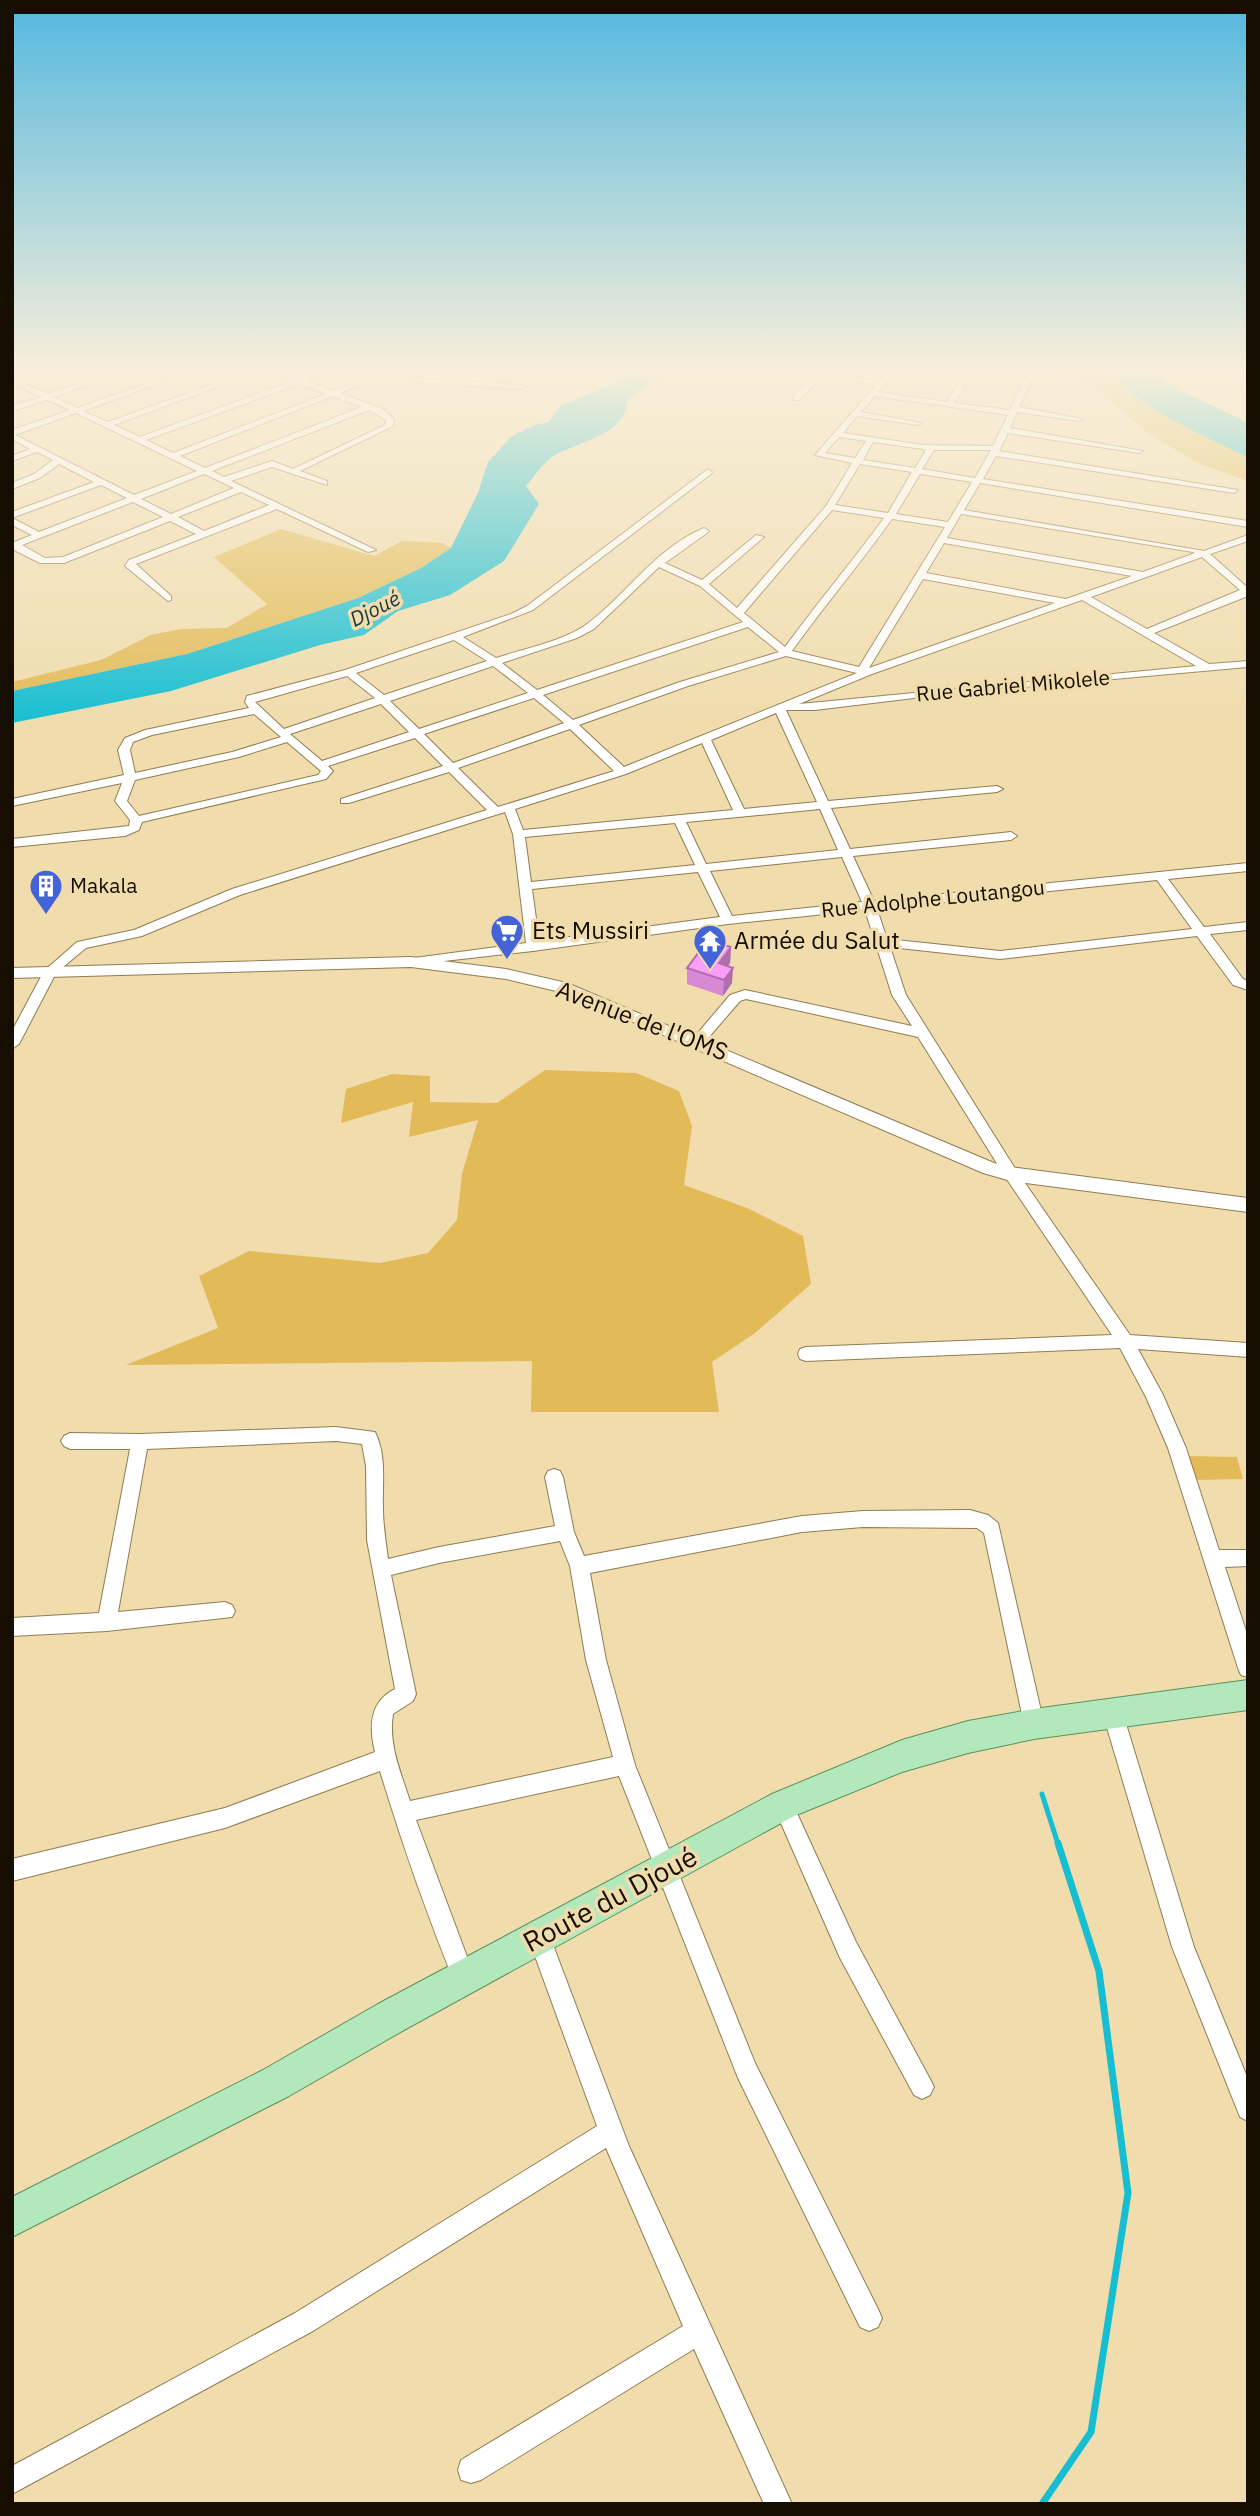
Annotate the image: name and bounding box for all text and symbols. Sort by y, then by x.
water label: Djoué [345,583,405,633]
street label: Rue Gabriel Mikolele [915,663,1111,707]
building icon: Makala [27,867,65,916]
place label: Makala [70,871,137,899]
street label: Rue Adolphe Loutangou [820,872,1046,924]
supermarket icon: Ets Mussiri [488,912,526,961]
place label: Ets Mussiri [532,914,649,946]
temple icon: Armée du Salut [691,922,729,971]
place label: Armée du Salut [734,924,900,956]
street label: Avenue de l'OMS [552,973,733,1067]
street label: Route du Djoué [516,1837,703,1960]

